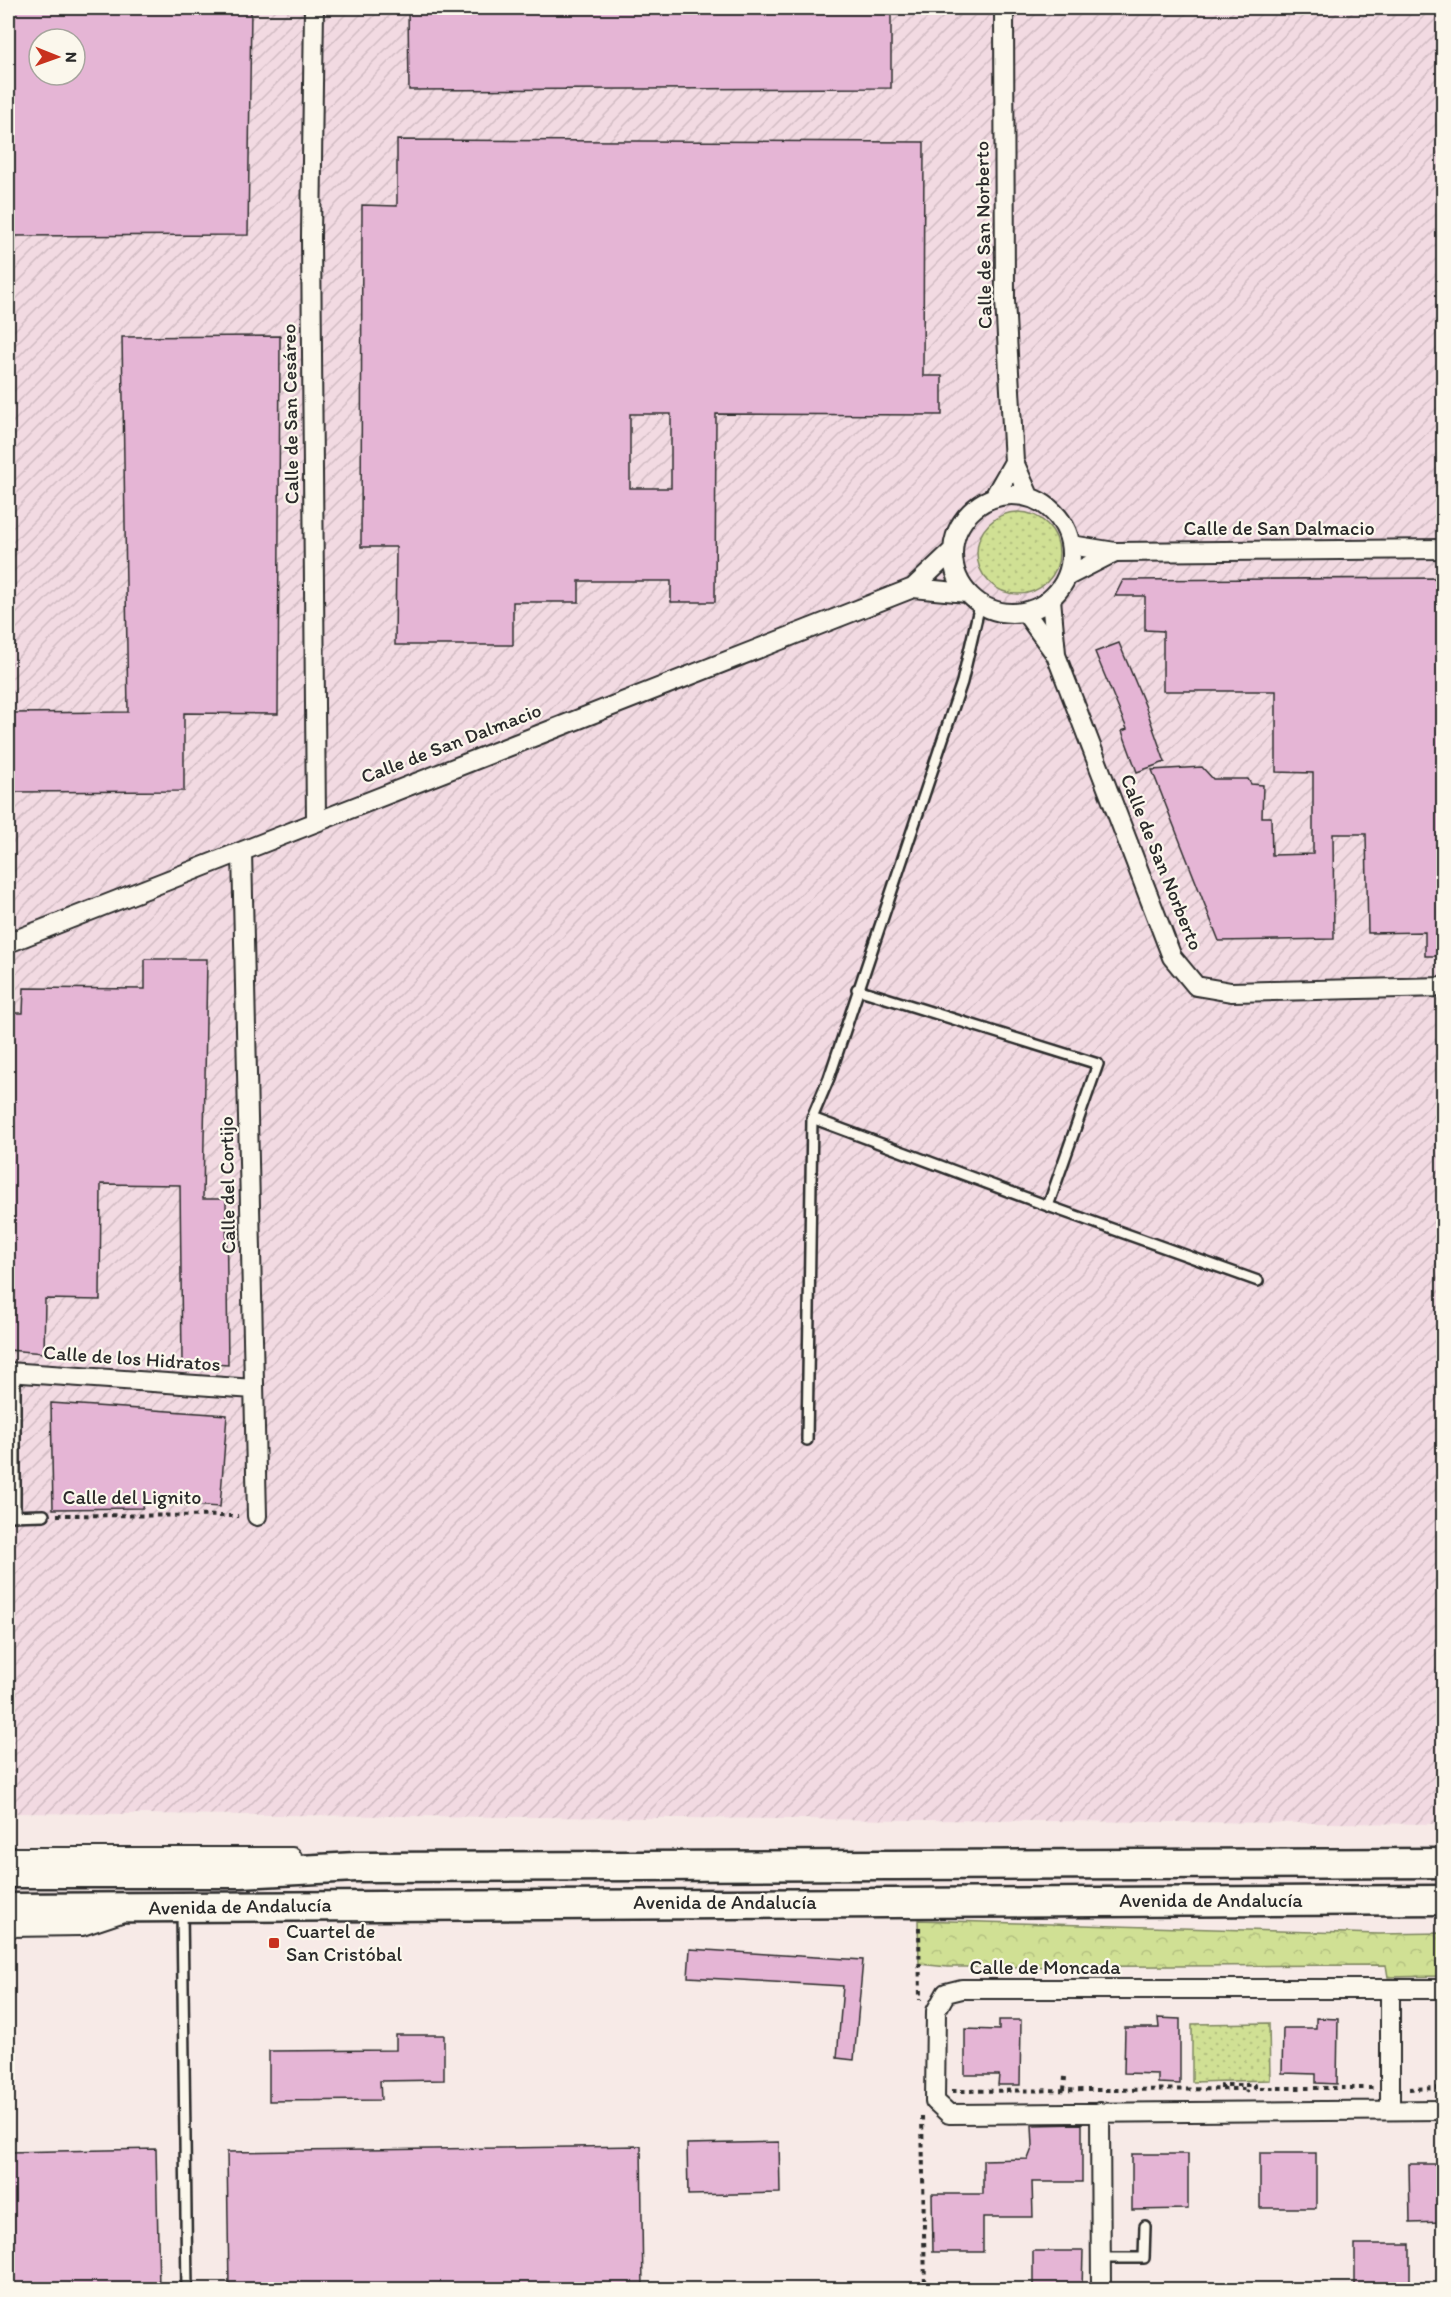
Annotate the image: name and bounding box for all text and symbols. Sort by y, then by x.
north arrow [27,27,87,87]
text: N [62,52,81,63]
street label: Calle de San Norberto [969,141,997,329]
street label: Calle de San Cesáreo [276,324,304,504]
street label: Calle de San Dalmacio [1183,516,1375,540]
street label: Calle de San Dalmacio [357,698,545,788]
street label: Calle de San Norberto [1116,770,1208,954]
street label: Calle del Cortijo [214,1116,240,1254]
street label: Calle de los Hidratos [42,1340,222,1376]
street label: Calle del Lignito [63,1485,201,1509]
street label: Avenida de Andalucía [1119,1888,1303,1912]
street label: Avenida de Andalucía [633,1890,817,1914]
street label: Avenida de Andalucía [148,1892,332,1920]
place label: Cuartel de San Cristóbal [286,1919,403,1966]
marker: Cuartel de San Cristóbal [267,1936,281,1950]
street label: Calle de Moncada [969,1955,1121,1979]

